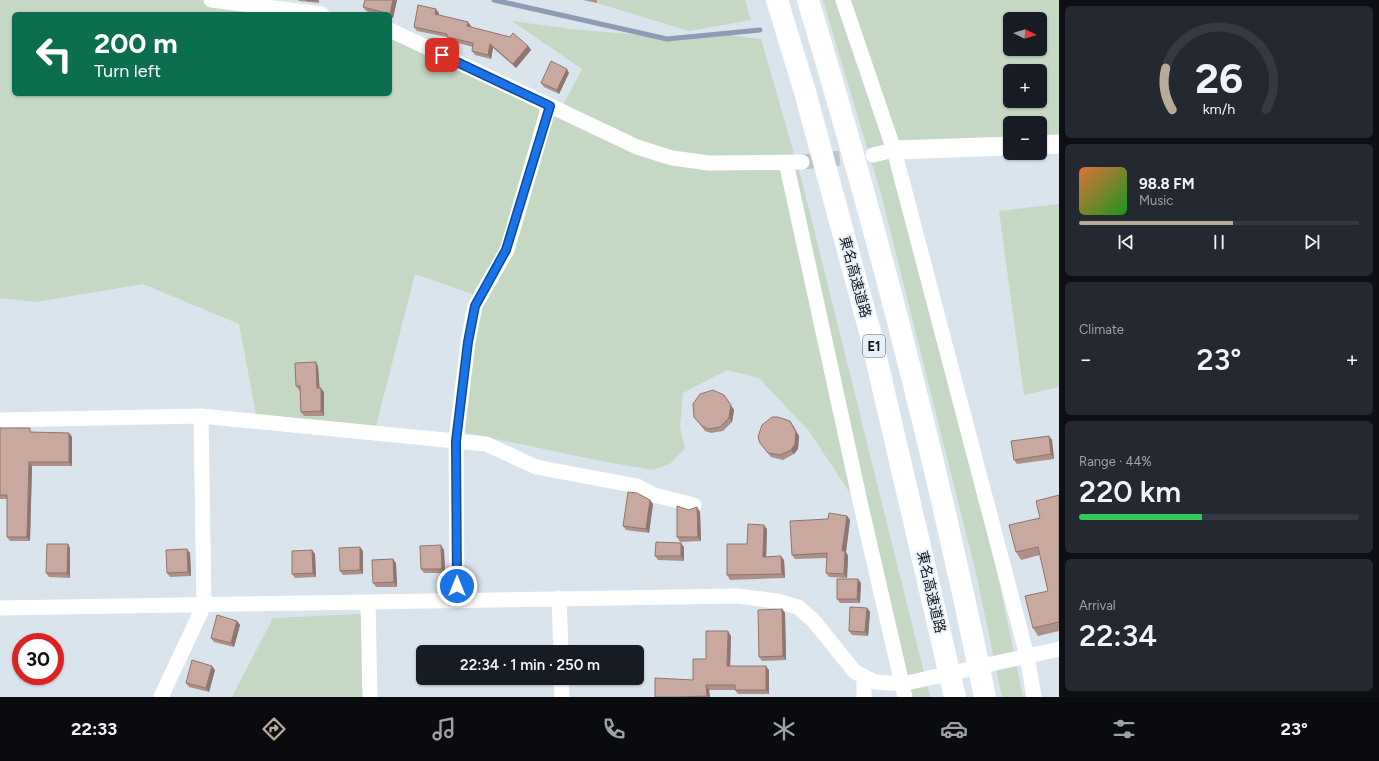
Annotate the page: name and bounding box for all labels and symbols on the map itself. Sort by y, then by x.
north arrow [1003,12,1047,56]
pin [425,38,459,72]
street label: 東名高速道路 [836,234,874,320]
road number: E1 [863,335,885,357]
street label: 東名高速道路 [913,549,949,635]
position arrow [436,565,478,607]
speed limit sign: 30 [12,633,64,685]

